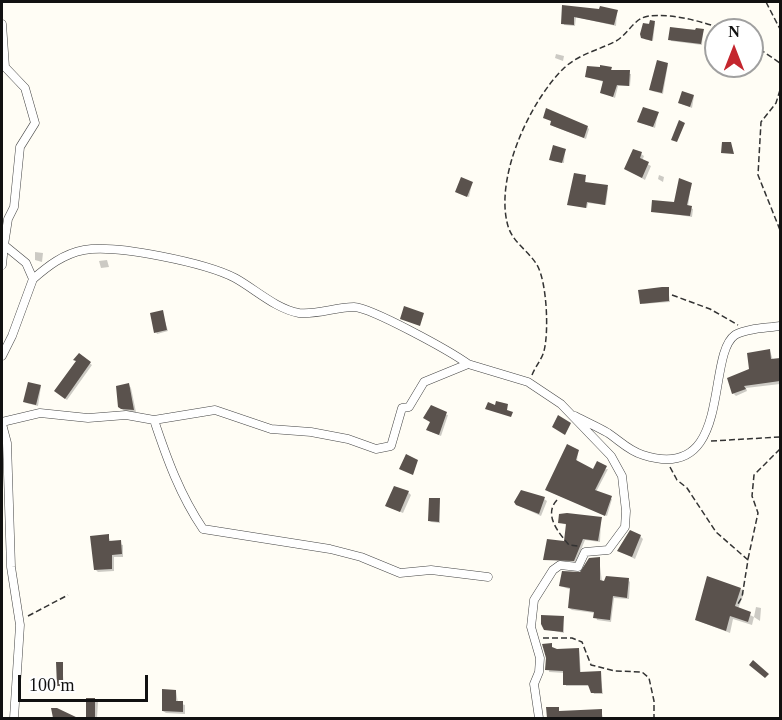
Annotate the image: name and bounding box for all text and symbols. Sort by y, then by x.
north arrow [704,18,764,78]
text: N [728,23,740,40]
scale bar [21,663,152,701]
text: 100 m [29,675,75,695]

